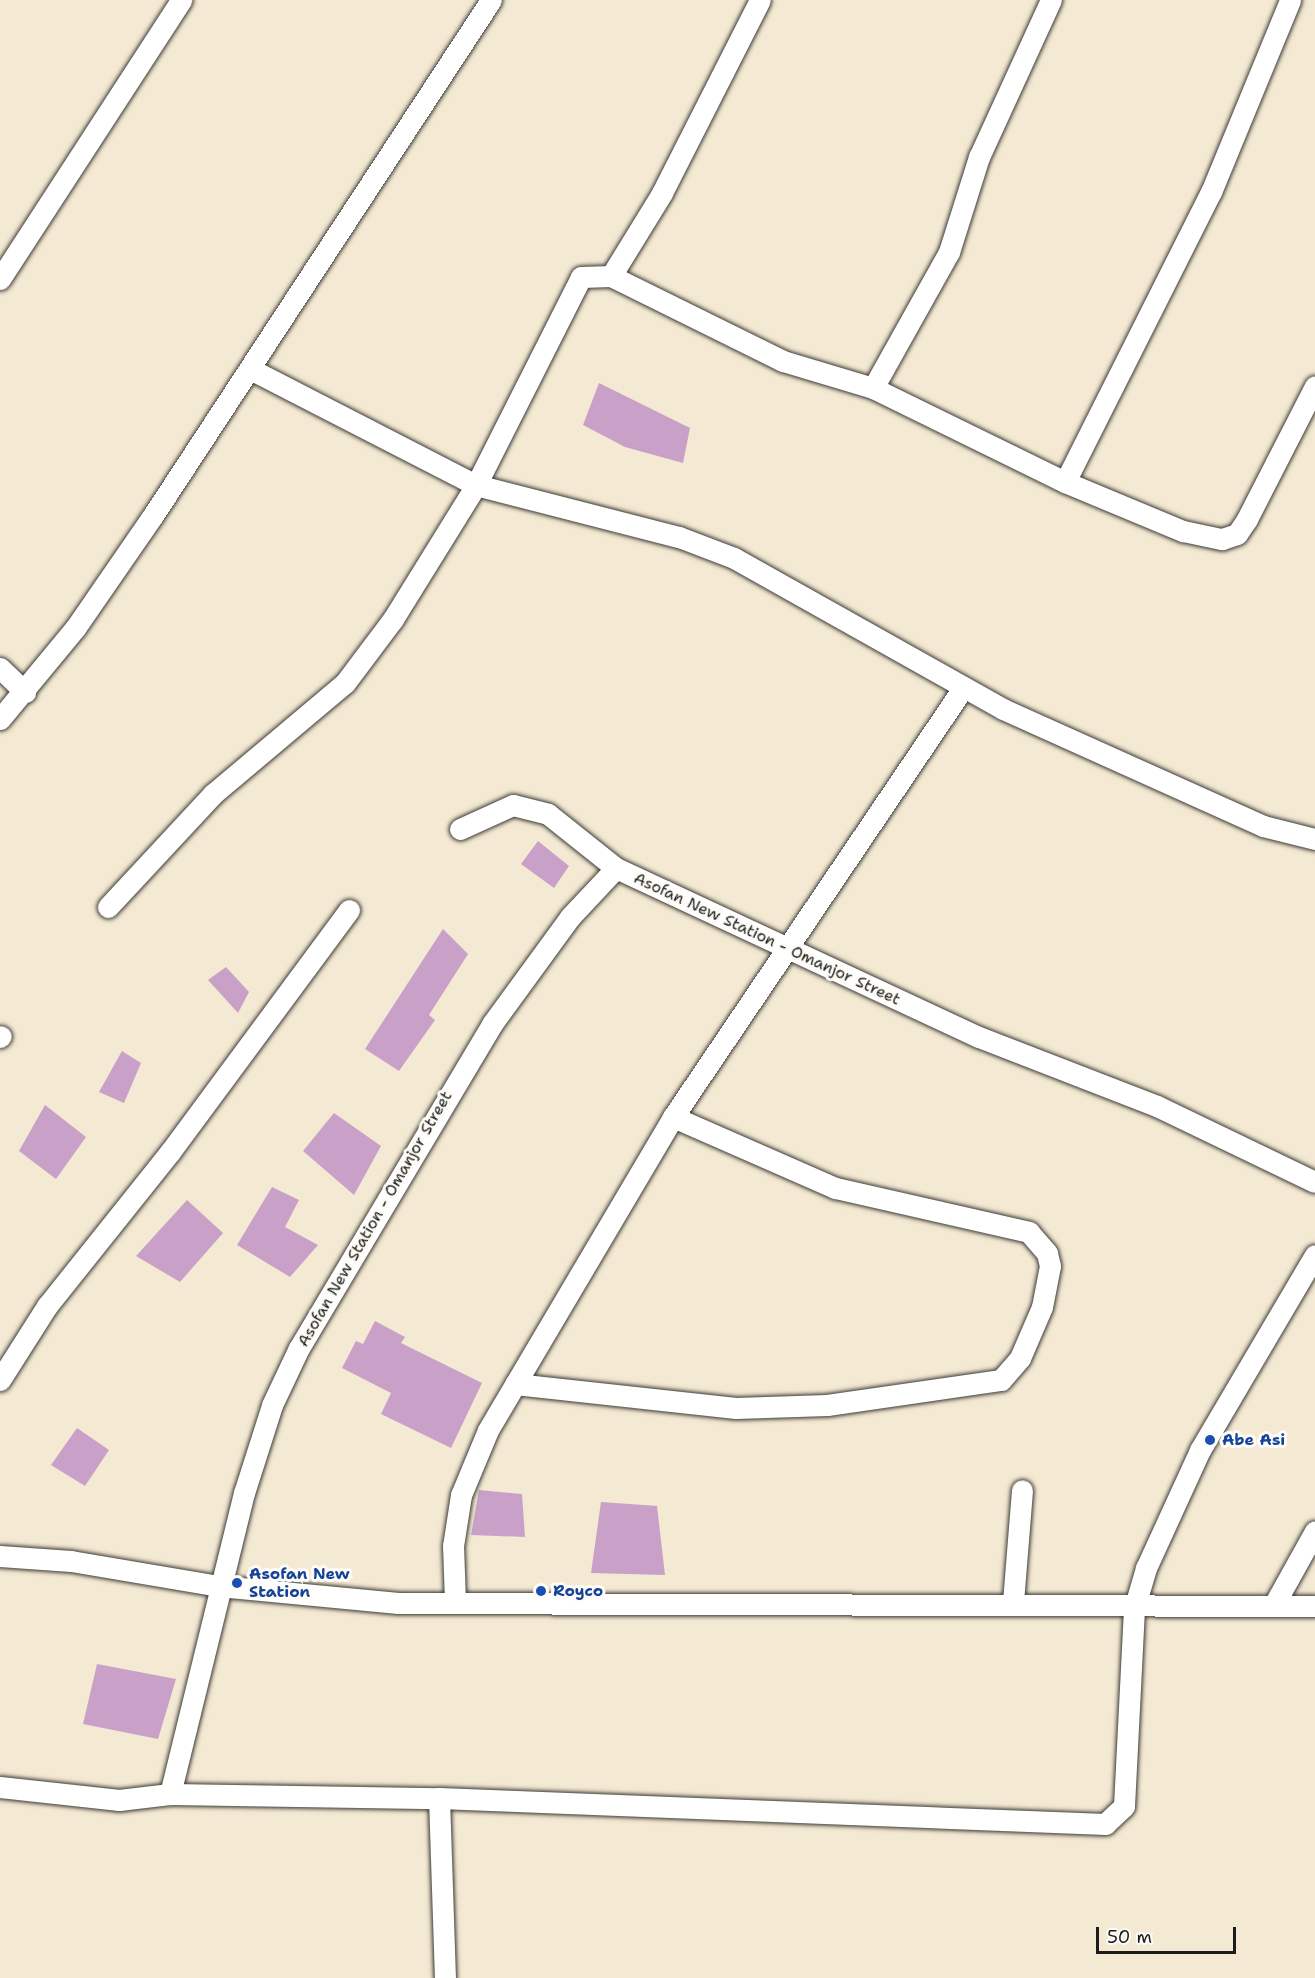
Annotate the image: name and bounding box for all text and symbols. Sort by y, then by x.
street label: Asofan New Station - Omanjor Street [631,869,903,1009]
street label: Asofan New Station - Omanjor Street [294,1088,456,1350]
place label: Abe Asi [1222,1430,1285,1450]
marker: Abe Asi [1203,1433,1217,1447]
place label: Asofan New Station [249,1564,350,1602]
marker: Asofan New Station [230,1576,244,1590]
place label: Royco [553,1581,603,1601]
marker: Royco [534,1584,548,1598]
scale bar [1099,1915,1238,1953]
text: 50 m [1107,1925,1152,1949]

